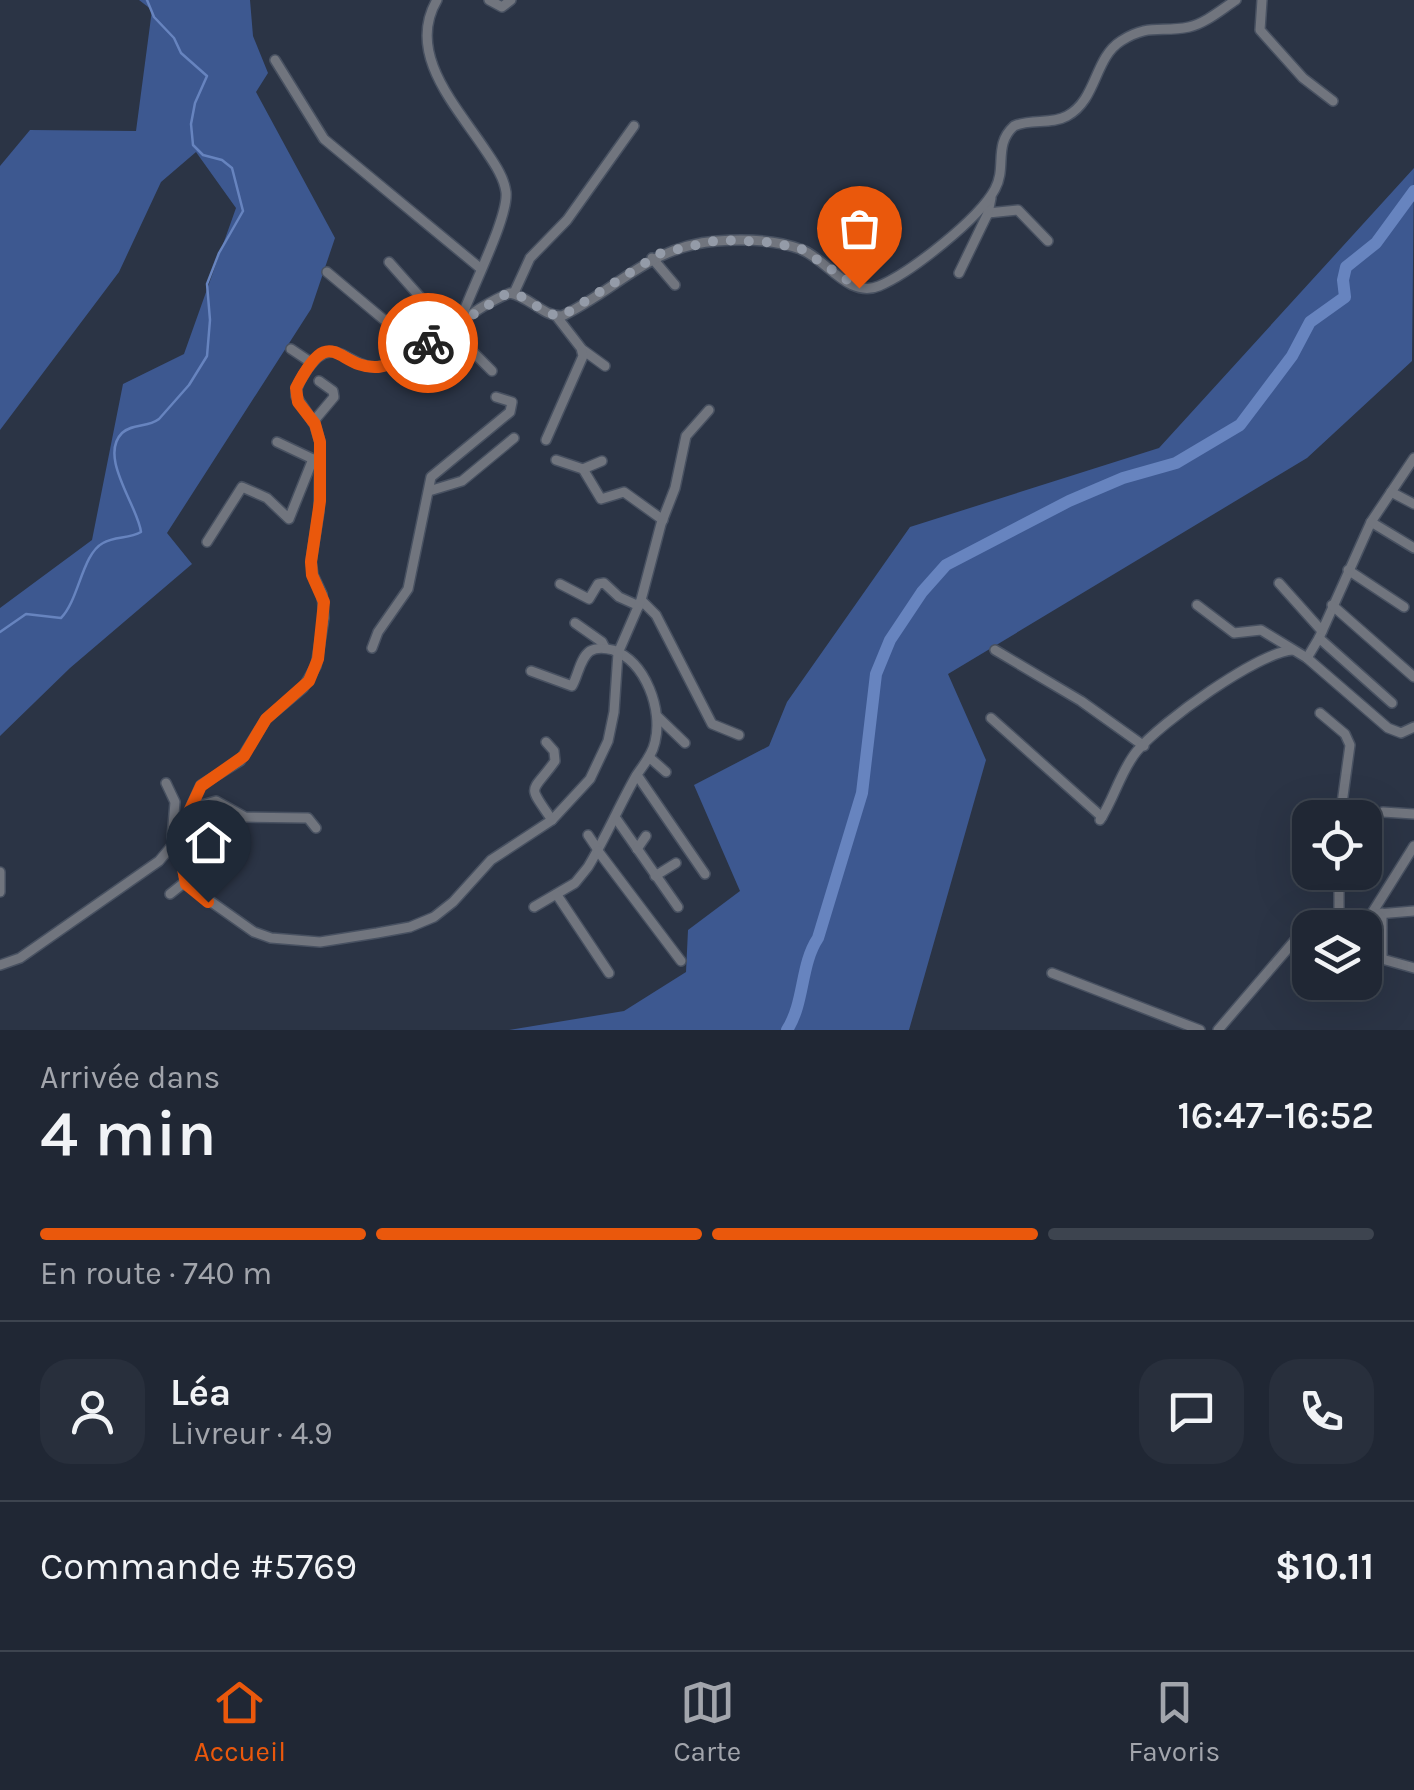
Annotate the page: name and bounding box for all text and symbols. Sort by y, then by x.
pin [817,186,902,289]
icon: bag [832,201,887,256]
courier [378,293,478,393]
icon: bike [401,316,456,371]
pin [166,800,251,903]
map controls [1292,800,1382,1000]
button: locate [1292,800,1382,890]
icon: home [181,815,236,870]
button: layers [1292,910,1382,1000]
text: Arrivée dans [40,1059,220,1096]
text: 16:47–16:52 [1177,1093,1374,1138]
text: 4 min [40,1095,217,1171]
text: En route · 740 m [40,1255,272,1292]
button: person [40,1359,145,1464]
button: chat [1139,1359,1244,1464]
button: phone [1269,1359,1374,1464]
text: Léa [170,1370,231,1415]
text: Livreur · 4.9 [170,1415,333,1452]
text: Commande #5769 [40,1544,357,1589]
text: $10.11 [1275,1544,1374,1589]
tab: Accueil [194,1675,286,1768]
tab: Carte [673,1675,741,1768]
tab: Favoris [1128,1675,1220,1768]

